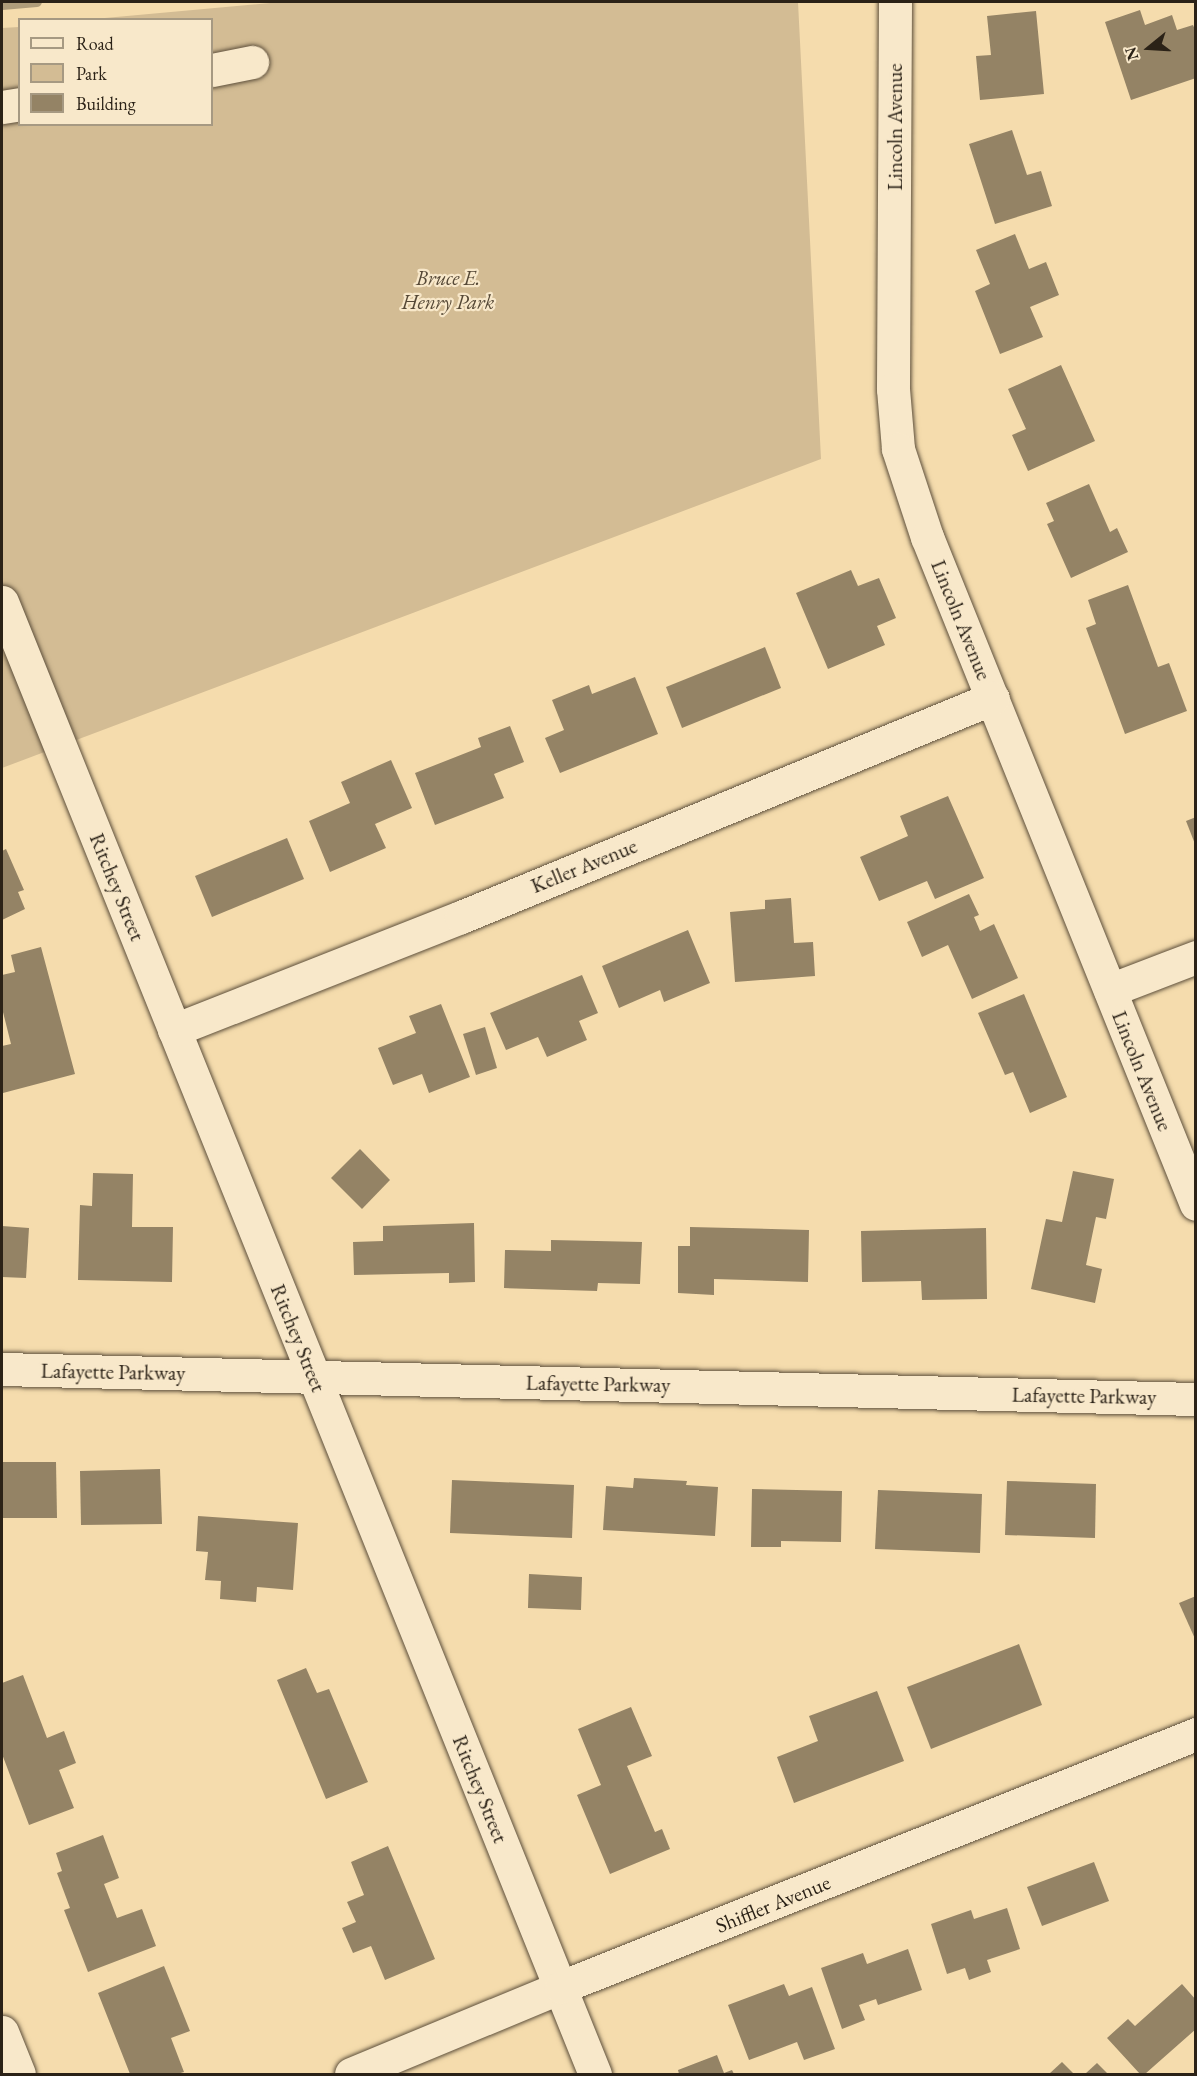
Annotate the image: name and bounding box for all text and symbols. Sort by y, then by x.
legend [18,18,213,126]
north arrow [1119,18,1179,78]
text: Road [76,32,114,55]
text: N [1119,44,1143,63]
text: Park [76,62,107,85]
street label: Lincoln Avenue [882,63,908,191]
text: Building [76,92,136,115]
park label: Bruce E. Henry Park [402,265,494,315]
street label: Lincoln Avenue [925,556,997,684]
street label: Ritchey Street [84,830,150,944]
street label: Keller Avenue [527,833,641,899]
street label: Lincoln Avenue [1106,1007,1178,1135]
street label: Ritchey Street [265,1281,331,1395]
street label: Lafayette Parkway [40,1358,186,1386]
street label: Lafayette Parkway [525,1370,671,1398]
street label: Lafayette Parkway [1011,1382,1157,1410]
street label: Ritchey Street [447,1732,513,1846]
street label: Shiffler Avenue [712,1870,834,1938]

